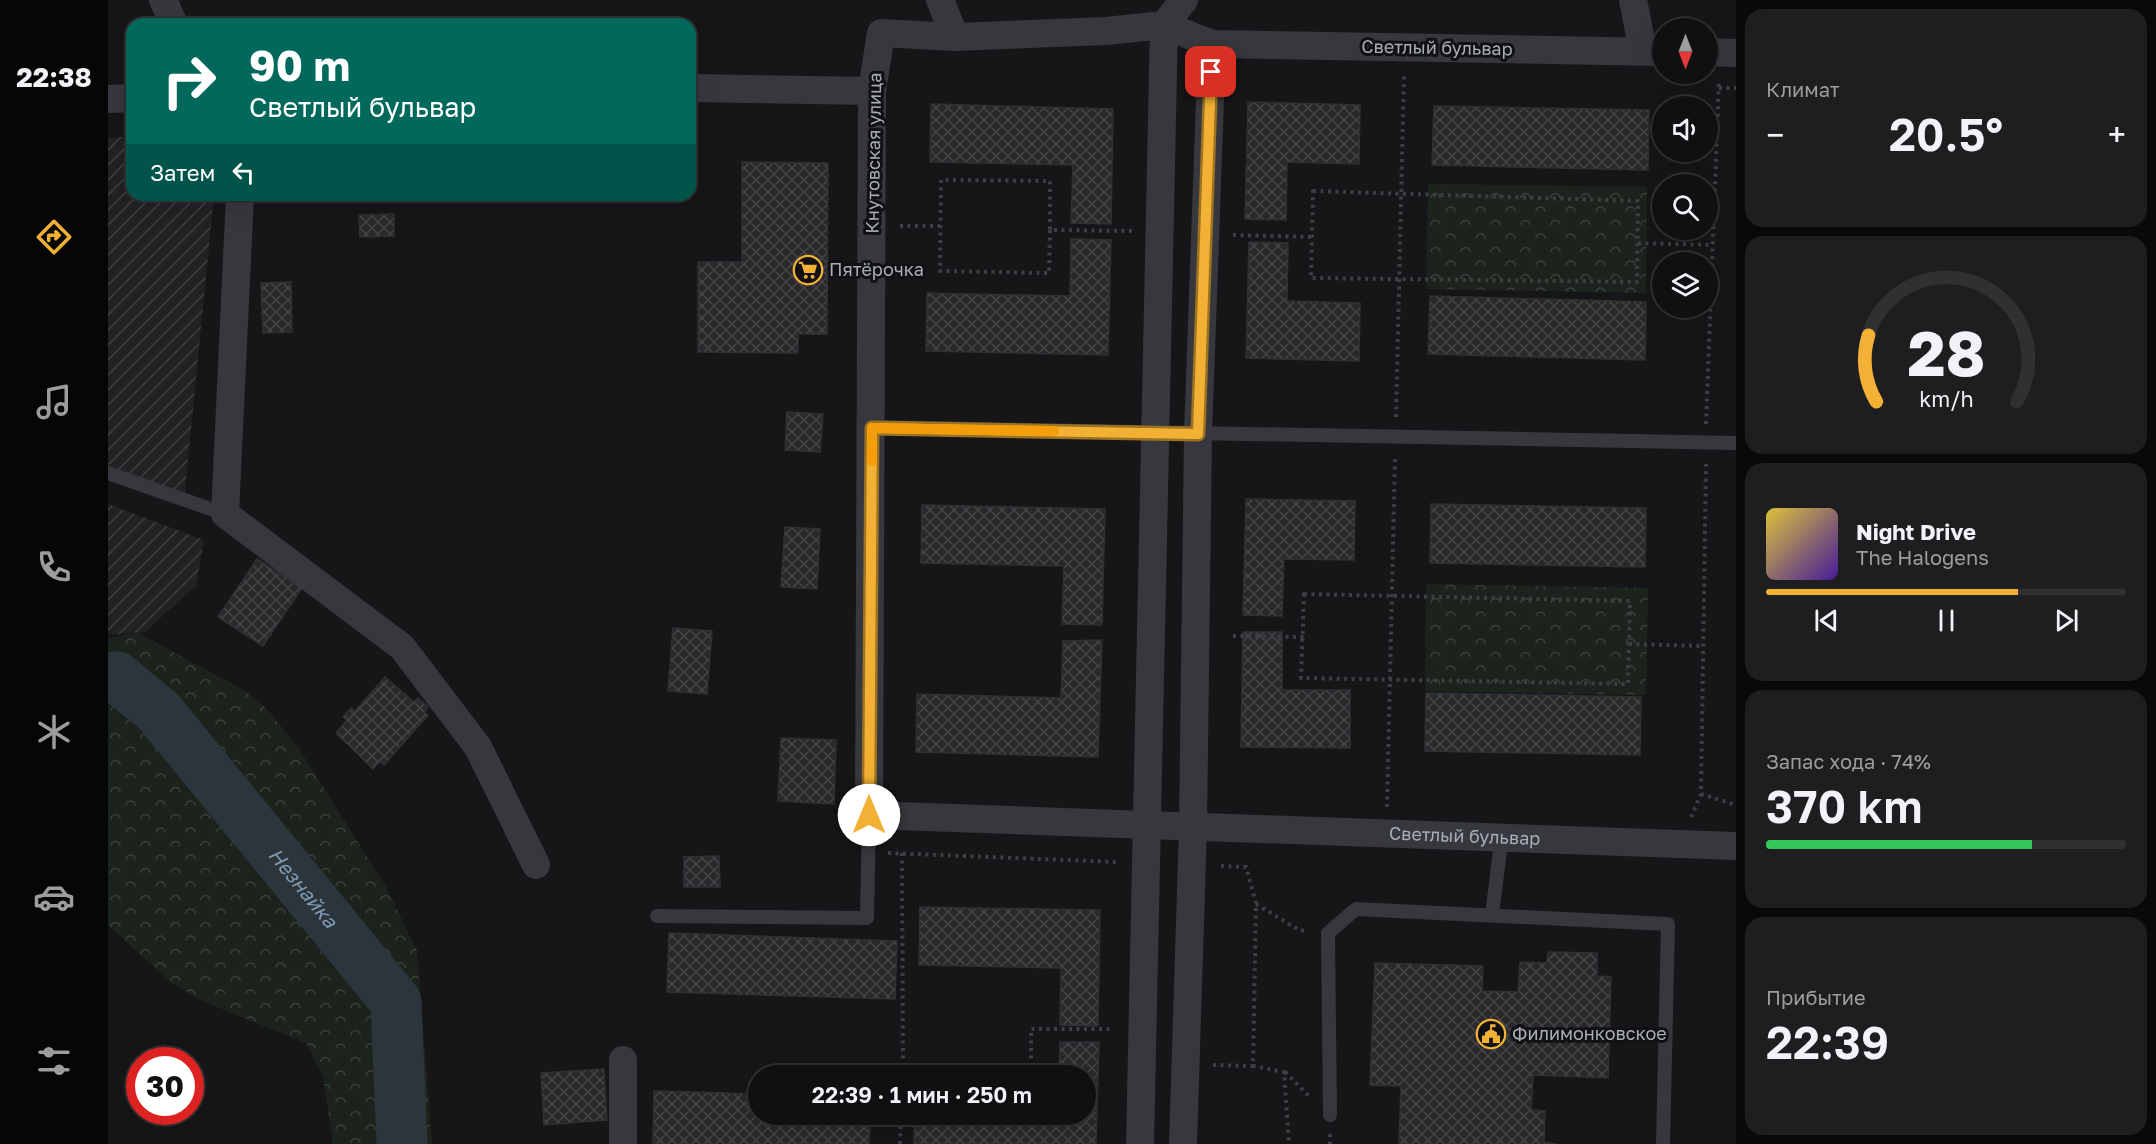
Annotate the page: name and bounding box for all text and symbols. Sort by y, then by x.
north arrow [1652,18,1718,84]
map controls [1652,18,1718,318]
street label: Светлый бульвар [1361,35,1513,59]
text: 90 m [249,40,350,90]
icon: right [150,42,228,120]
pin [1185,46,1236,97]
icon: arrive [1194,55,1227,88]
text: 22:38 [16,61,92,93]
street label: Кнутовская улица [861,72,885,234]
text: Климат [1766,77,1840,101]
text: Светлый бульвар [249,91,476,123]
button: sound [1652,96,1718,162]
text: 20.5° [1889,107,2003,161]
text: − [1766,115,1784,154]
text: + [2108,115,2126,154]
icon: left [227,156,260,189]
text: Затем [150,159,215,186]
button: search [1652,174,1718,240]
icon: directions [33,216,75,258]
button: layers [1652,252,1718,318]
supermarket icon: Пятёрочка [792,254,824,286]
place label: Пятёрочка [829,258,924,280]
text: 28 [1907,315,1985,390]
icon: music [33,381,75,423]
text: km/h [1919,386,1973,412]
text: Night Drive [1856,518,1976,545]
text: The Halogens [1856,545,1989,569]
icon: phone [33,546,75,588]
icon: previous [1810,604,1843,637]
icon: pause [1930,604,1963,637]
icon: next [2050,604,2083,637]
icon: climate [33,711,75,753]
text: Запас хода · 74% [1766,749,1931,773]
text: 370 km [1766,779,1923,833]
position arrow [837,783,901,847]
street label: Светлый бульвар [1389,822,1541,849]
water label: Незнайка [264,843,344,933]
icon: car [33,876,75,918]
text: Прибытие [1766,985,1866,1009]
text: 22:39 [1766,1015,1889,1069]
public building icon: Филимонковское [1475,1018,1507,1050]
place label: Филимонковское [1512,1022,1667,1044]
icon: filters [33,1040,75,1082]
speed limit sign: 30 [126,1047,204,1125]
text: 22:39 · 1 мин · 250 m [812,1081,1032,1108]

